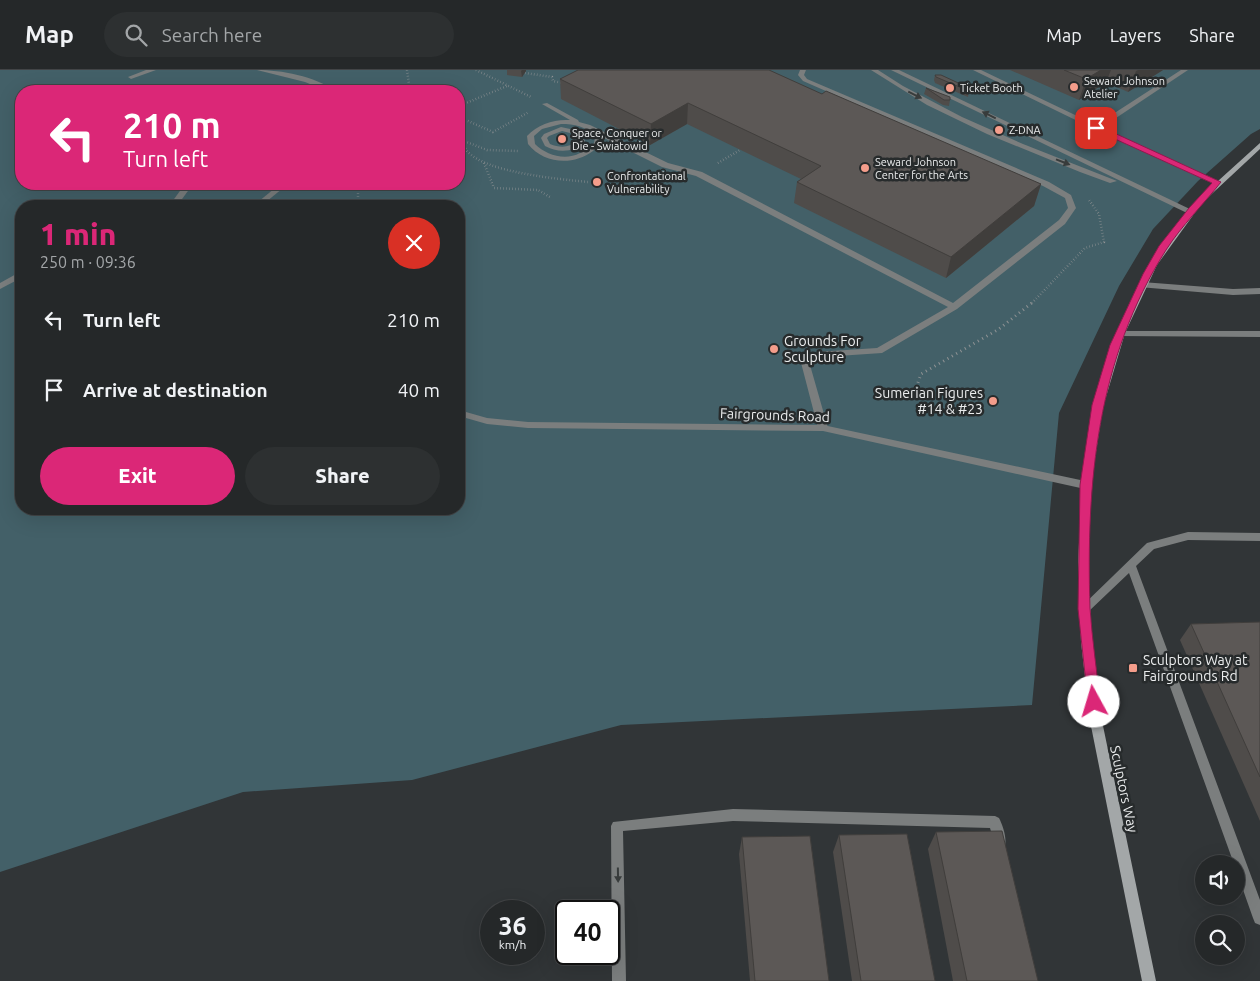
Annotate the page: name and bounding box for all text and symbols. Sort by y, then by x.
search box [104,12,454,57]
text: Map [25,21,74,48]
icon: search [122,21,150,49]
text: Search here [162,24,262,46]
text: Map [1046,25,1082,45]
text: Layers [1110,25,1161,45]
text: Share [1189,25,1235,45]
place label: Seward Johnson Atelier [1084,75,1165,100]
marker: Seward Johnson Atelier [1068,81,1080,93]
marker: Ticket Booth [944,82,956,94]
place label: Ticket Booth [960,82,1023,94]
one-way arrow [908,91,922,99]
icon: left [40,105,105,170]
text: 210 m [123,105,221,145]
pin [1075,107,1117,149]
one-way arrow [982,111,996,119]
icon: arrive [1082,114,1110,142]
marker: Z-DNA [993,124,1005,136]
place label: Z-DNA [1009,124,1042,136]
place label: Space, Conquer or Die - Swiatowid [572,127,663,152]
marker: Space, Conquer or Die - Swiatowid [556,133,568,145]
text: Turn left [123,146,208,171]
place label: Seward Johnson Center for the Arts [875,156,968,181]
one-way arrow [1056,159,1070,167]
marker: Seward Johnson Center for the Arts [859,162,871,174]
place label: Confrontational Vulnerability [607,170,686,195]
marker: Confrontational Vulnerability [591,176,603,188]
text: 1 min [40,217,116,251]
button: close [388,217,440,269]
text: 250 m · 09:36 [40,253,136,271]
icon: left [40,306,68,334]
text: Turn left [83,309,161,331]
text: 210 m [387,309,440,331]
place label: Grounds For Sculpture [784,333,862,365]
marker: Grounds For Sculpture [768,343,780,355]
icon: arrive [40,376,68,404]
text: Arrive at destination [83,379,268,401]
text: 40 m [398,379,440,401]
place label: Sumerian Figures #14 & #23 [875,385,983,417]
marker: Sumerian Figures #14 & #23 [987,395,999,407]
street label: Fairgrounds Road [720,405,830,425]
button: Exit [40,447,235,505]
button: Share [245,447,440,505]
place label: Sculptors Way at Fairgrounds Rd [1143,652,1248,684]
marker: Sculptors Way at Fairgrounds Rd [1127,662,1139,674]
position arrow [1067,675,1119,727]
street label: Sculptors Way [1107,744,1141,834]
map controls [1195,855,1245,965]
button: sound [1195,855,1245,905]
one-way arrow [614,867,622,883]
speed limit sign: 40 [555,900,620,965]
text: 36 [498,912,527,940]
button: search [1195,915,1245,965]
text: km/h [499,938,526,951]

